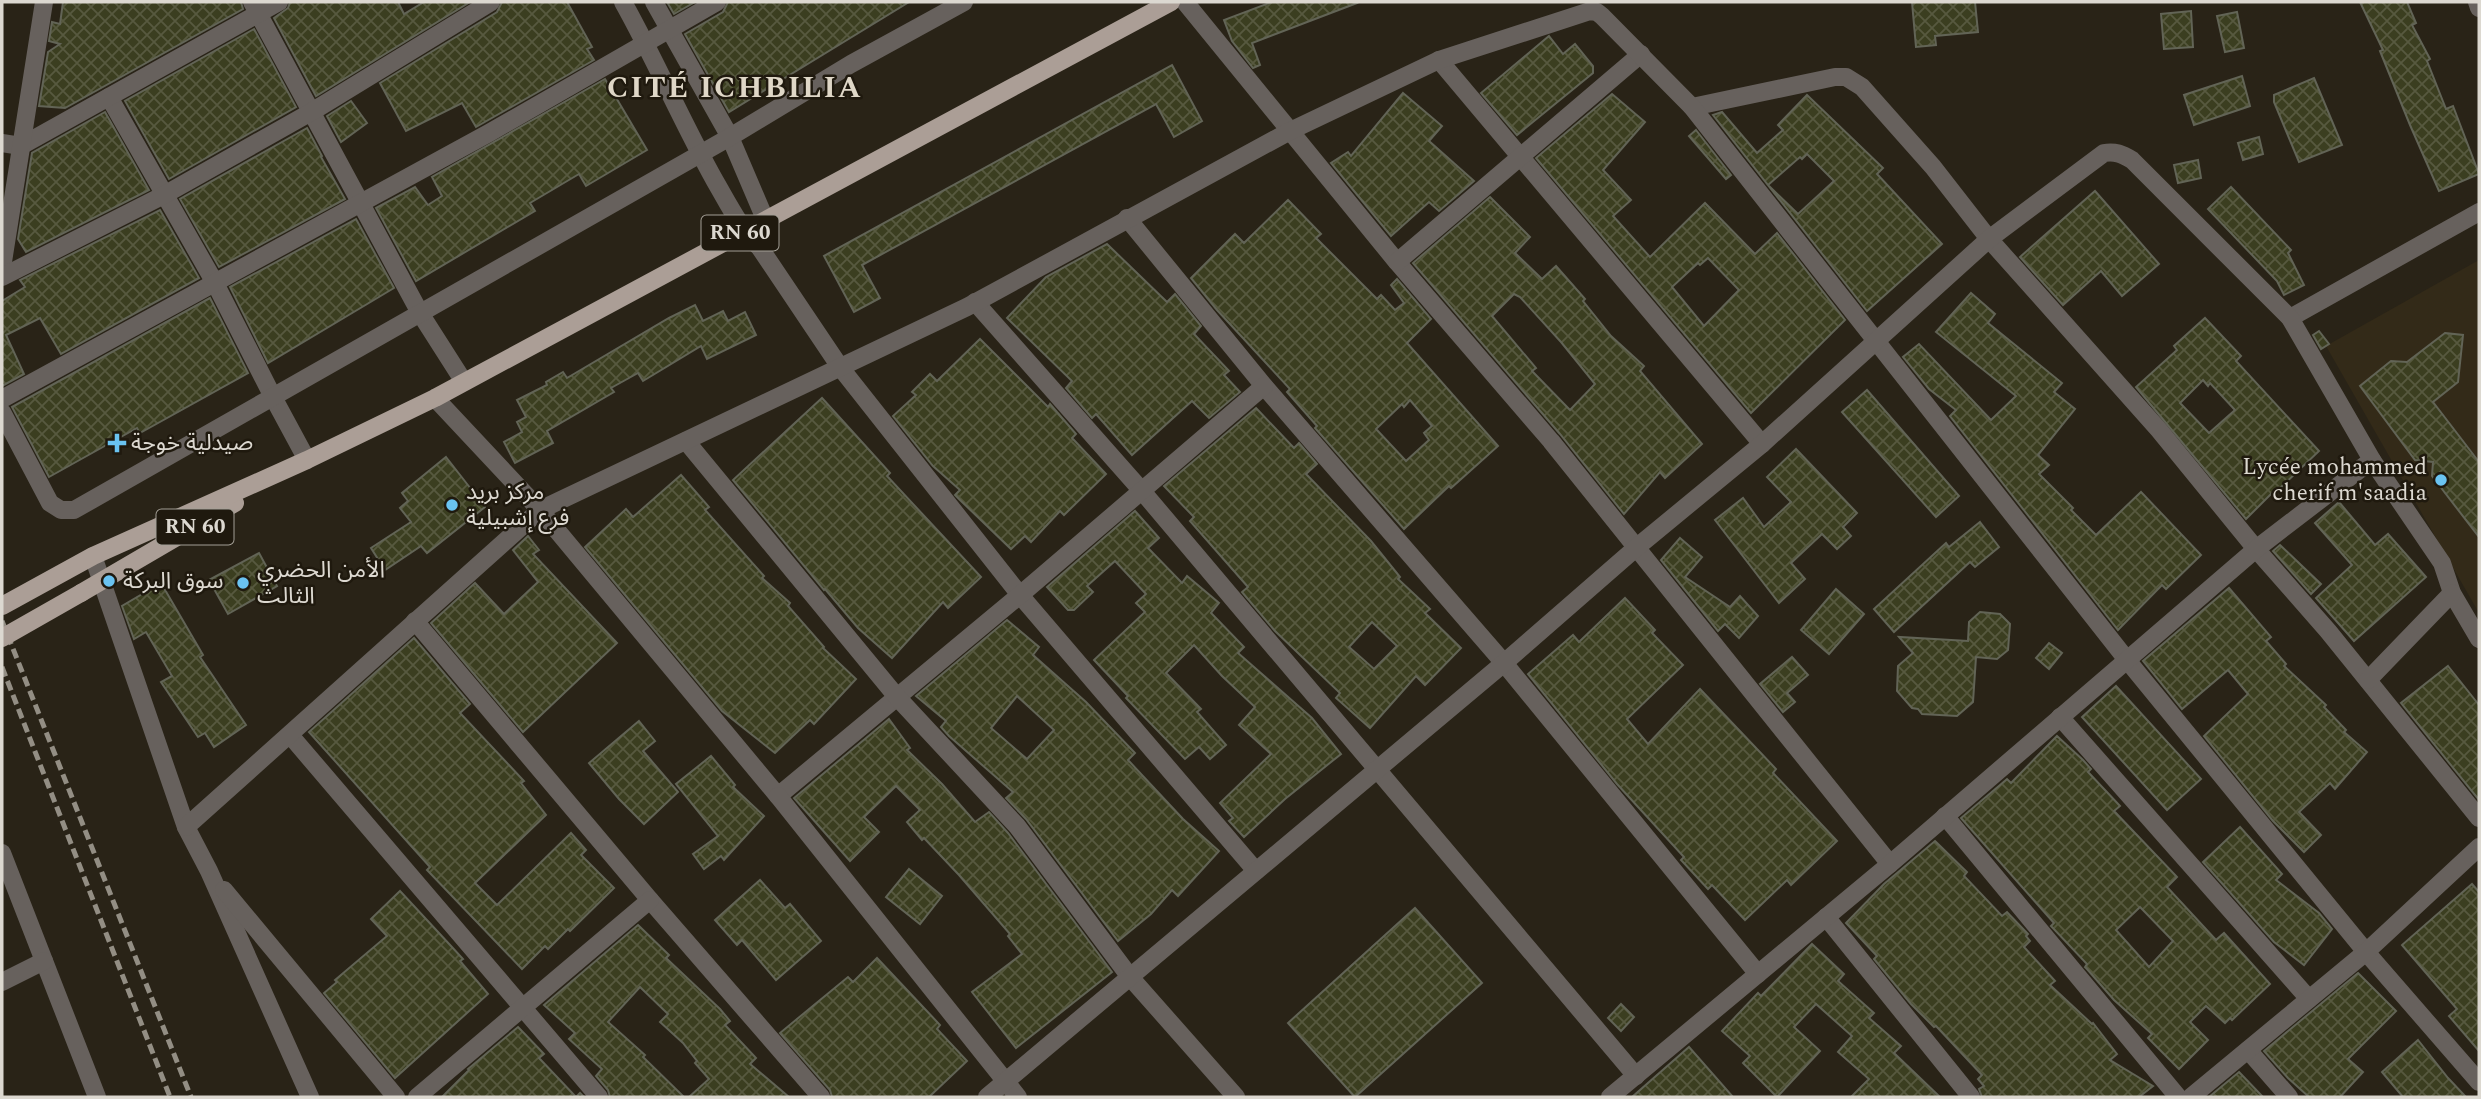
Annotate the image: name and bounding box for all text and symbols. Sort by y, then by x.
district label: CITÉ ICHBILIA [607,65,863,111]
road number: RN 60 [702,216,778,250]
place label: صيدلية خوجة [131,426,253,461]
marker: صيدلية خوجة [109,435,125,451]
place label: Lycée mohammed cherif m'saadia [2242,450,2427,511]
marker: Lycée mohammed cherif m'saadia [2433,472,2449,488]
place label: مركز بريد فرع إشبيلية [466,475,569,536]
marker: مركز بريد فرع إشبيلية [444,497,460,513]
road number: RN 60 [156,510,234,544]
place label: الأمن الحضري الثالث [257,553,385,614]
place label: سوق البركة [123,564,224,599]
marker: سوق البركة [101,573,117,589]
marker: الأمن الحضري الثالث [235,575,251,591]

